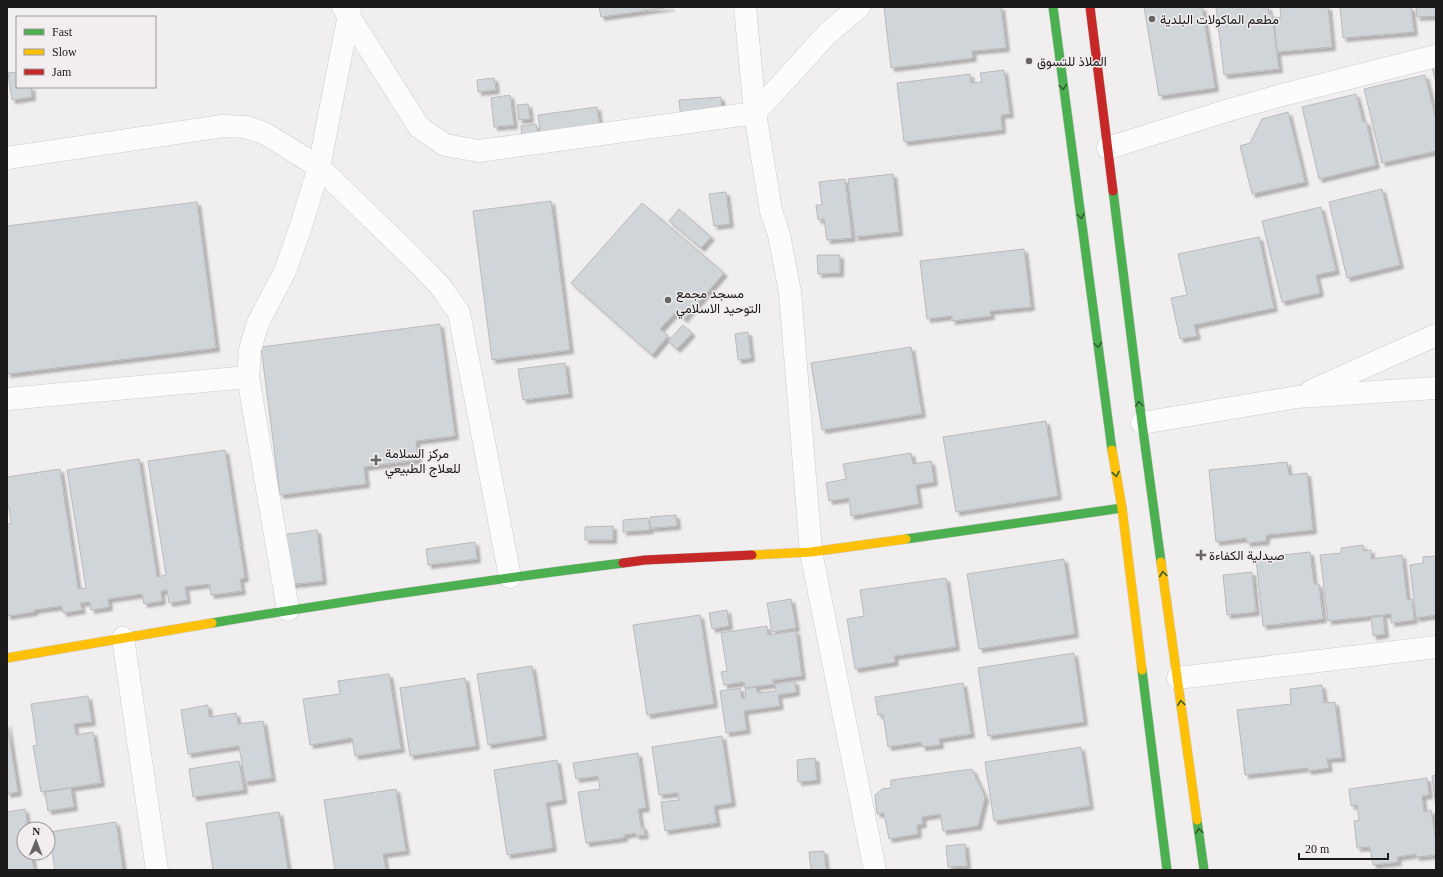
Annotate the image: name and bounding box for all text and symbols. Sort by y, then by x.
place label: مطعم الماكولات البلدية [1160,12,1279,28]
marker: مطعم الماكولات البلدية [1147,14,1157,24]
legend [16,16,156,88]
text: Fast [52,25,73,39]
text: Slow [52,45,77,59]
place label: الملاذ للتسوق [1037,54,1107,70]
marker: الملاذ للتسوق [1024,56,1034,66]
text: Jam [52,65,72,79]
one-way arrow [1059,84,1068,90]
one-way arrow [1076,213,1085,219]
place label: مسجد مجمع التوحيد الاسلامي [676,286,761,319]
marker: مسجد مجمع التوحيد الاسلامي [663,295,673,305]
one-way arrow [1093,342,1102,348]
one-way arrow [1135,400,1144,407]
place label: مركز السلامة للعلاج الطبيعي [385,446,461,479]
marker: مركز السلامة للعلاج الطبيعي [370,454,382,466]
one-way arrow [1111,471,1120,477]
place label: صيدلية الكفاءة [1209,548,1285,563]
marker: صيدلية الكفاءة [1196,550,1206,560]
one-way arrow [1159,571,1168,577]
one-way arrow [1177,700,1186,706]
north arrow [16,821,56,861]
text: N [32,825,40,837]
one-way arrow [1195,828,1204,834]
scale bar [1299,835,1388,861]
text: 20 m [1305,842,1330,856]

